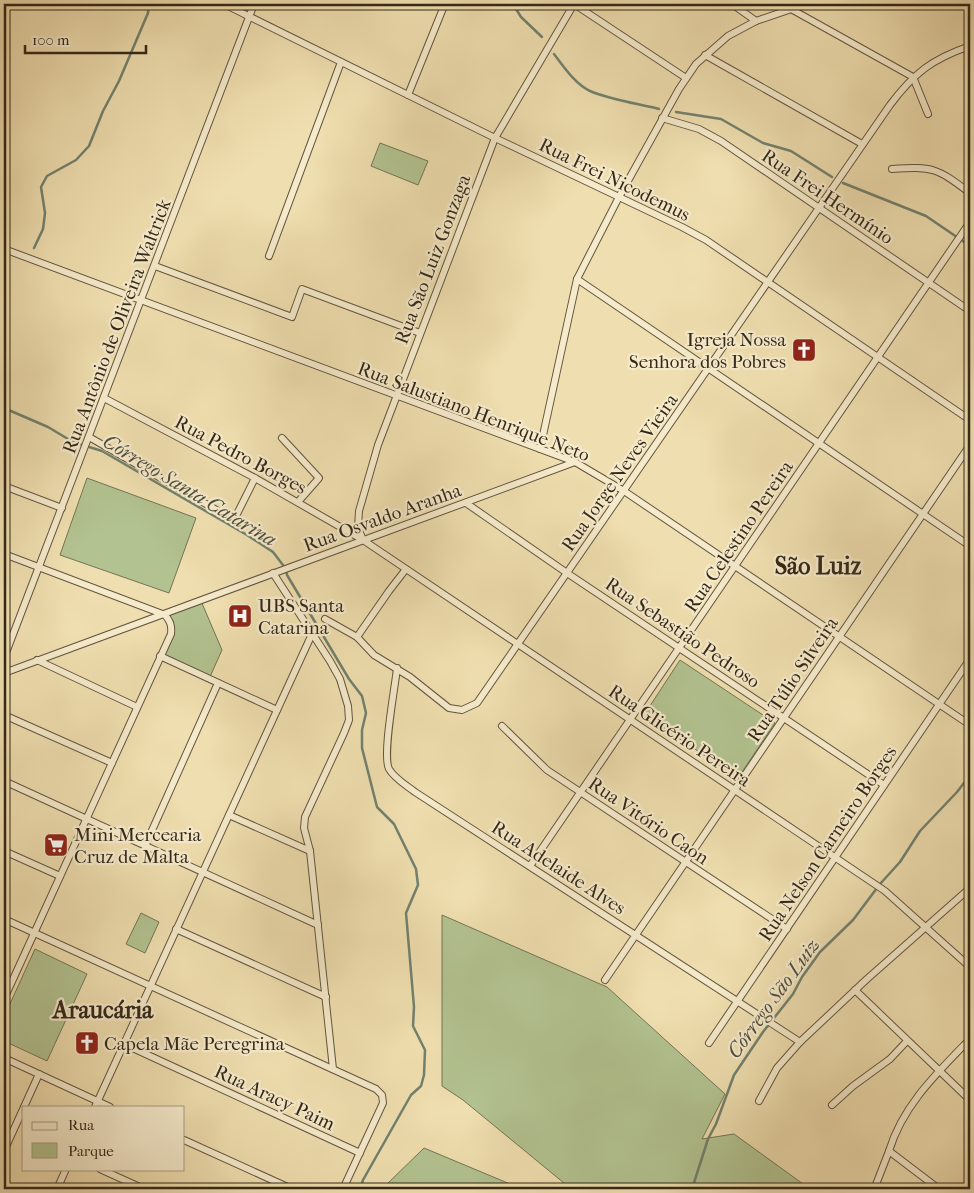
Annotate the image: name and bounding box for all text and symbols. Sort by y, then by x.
scale bar [25,22,146,54]
text: 100 m [32,31,70,49]
street label: Rua Frei Nicodemus [536,134,694,226]
street label: Rua Frei Hermínio [757,145,898,249]
street label: Rua São Luiz Gonzaga [390,171,475,347]
street label: Rua Antônio de Oliveira Waltrick [58,196,176,457]
place label: Igreja Nossa Senhora dos Pobres [629,329,786,373]
church icon: Igreja Nossa Senhora dos Pobres [791,337,817,363]
street label: Rua Salustiano Henrique Neto [354,357,593,467]
street label: Rua Jorge Neves Vieira [557,389,683,556]
street label: Rua Pedro Borges [171,411,310,499]
water label: Córrego Santa Catarina [99,430,281,551]
street label: Rua Celestino Pereira [680,456,798,617]
street label: Rua Osvaldo Aranha [301,479,464,557]
district label: São Luiz [775,552,862,580]
street label: Rua Sebastião Pedroso [601,573,764,693]
place label: UBS Santa Catarina [258,595,344,639]
hospital icon: UBS Santa Catarina [227,603,253,629]
street label: Rua Túlio Silveira [743,613,843,746]
street label: Rua Glicério Pereira [604,680,755,792]
street label: Rua Nelson Carneiro Borges [754,742,902,945]
street label: Rua Vitório Caon [584,772,713,869]
street label: Rua Adelaide Alves [487,816,630,919]
place label: Mini Mercearia Cruz de Malta [74,824,202,868]
supermarket icon: Mini Mercearia Cruz de Malta [43,832,69,858]
water label: Córrego São Luiz [722,934,824,1062]
district label: Araucária [51,996,154,1024]
church icon: Capela Mãe Peregrina [74,1030,100,1056]
place label: Capela Mãe Peregrina [104,1033,285,1055]
street label: Rua Aracy Paim [211,1060,338,1135]
legend [22,1106,185,1170]
text: Rua [68,1116,95,1134]
text: Parque [68,1142,114,1160]

